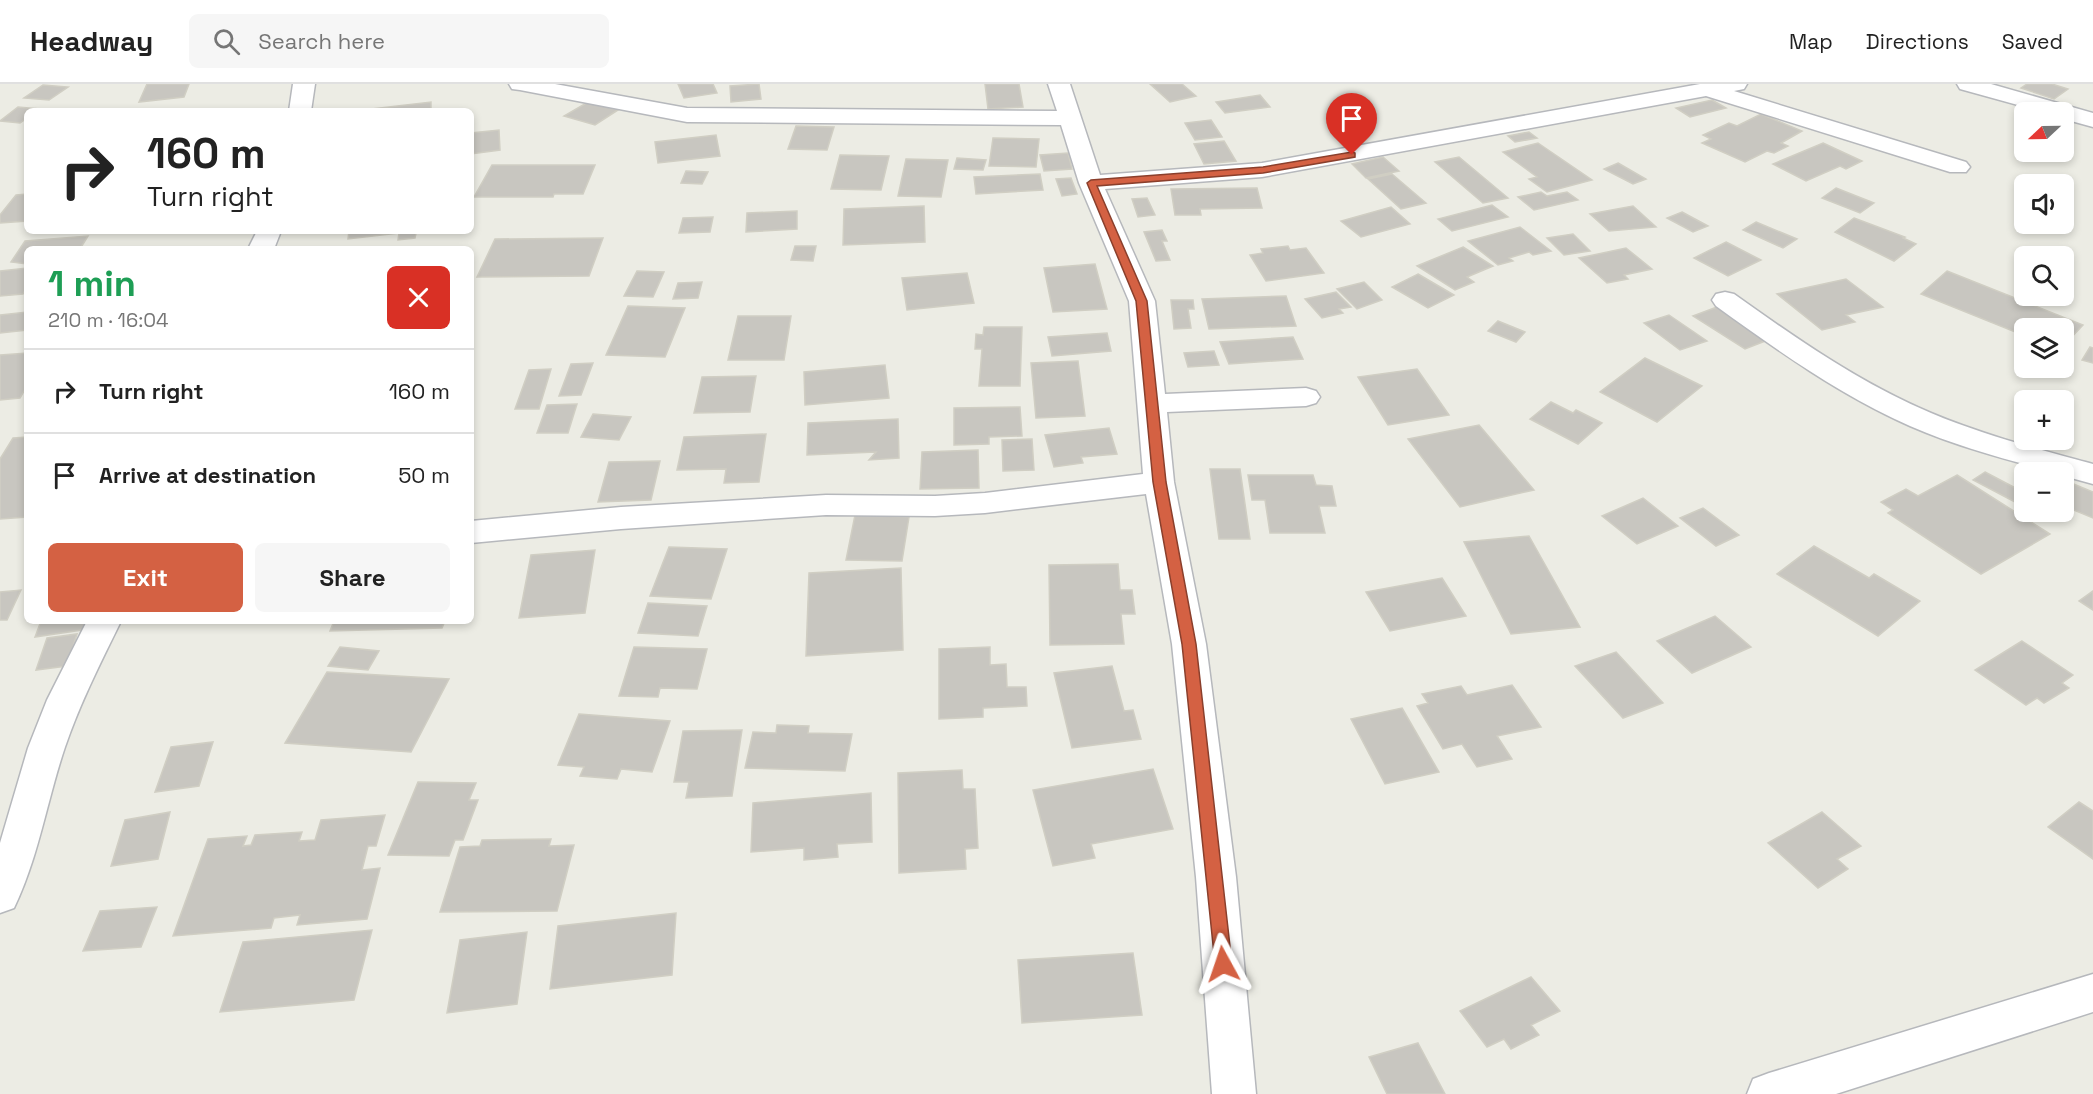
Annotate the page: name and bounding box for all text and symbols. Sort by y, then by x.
search box [189,14,609,68]
text: Headway [30,23,153,59]
icon: search [210,25,243,58]
text: Search here [258,27,385,55]
text: Map [1789,28,1833,55]
text: Directions [1866,28,1969,55]
text: Saved [2002,28,2063,55]
pin [1326,93,1377,155]
icon: arrive [1335,102,1368,135]
north arrow [2014,102,2074,162]
map controls [2014,102,2074,522]
text: 160 m [147,127,266,180]
icon: right [48,132,126,210]
button: sound [2014,174,2074,234]
text: Turn right [147,179,274,214]
button: search [2014,246,2074,306]
text: 1 min [48,261,136,307]
button: close [387,266,450,329]
text: 210 m · 16:04 [48,307,169,333]
button: layers [2014,318,2074,378]
icon: right [48,375,81,408]
text: Turn right [99,377,204,405]
text: 160 m [389,377,450,405]
button: + [2014,390,2074,450]
icon: arrive [48,459,81,492]
text: Arrive at destination [99,461,316,489]
text: 50 m [398,461,450,489]
button: − [2014,462,2074,522]
button: Exit [48,543,243,612]
button: Share [255,543,450,612]
position arrow [1191,932,1255,996]

